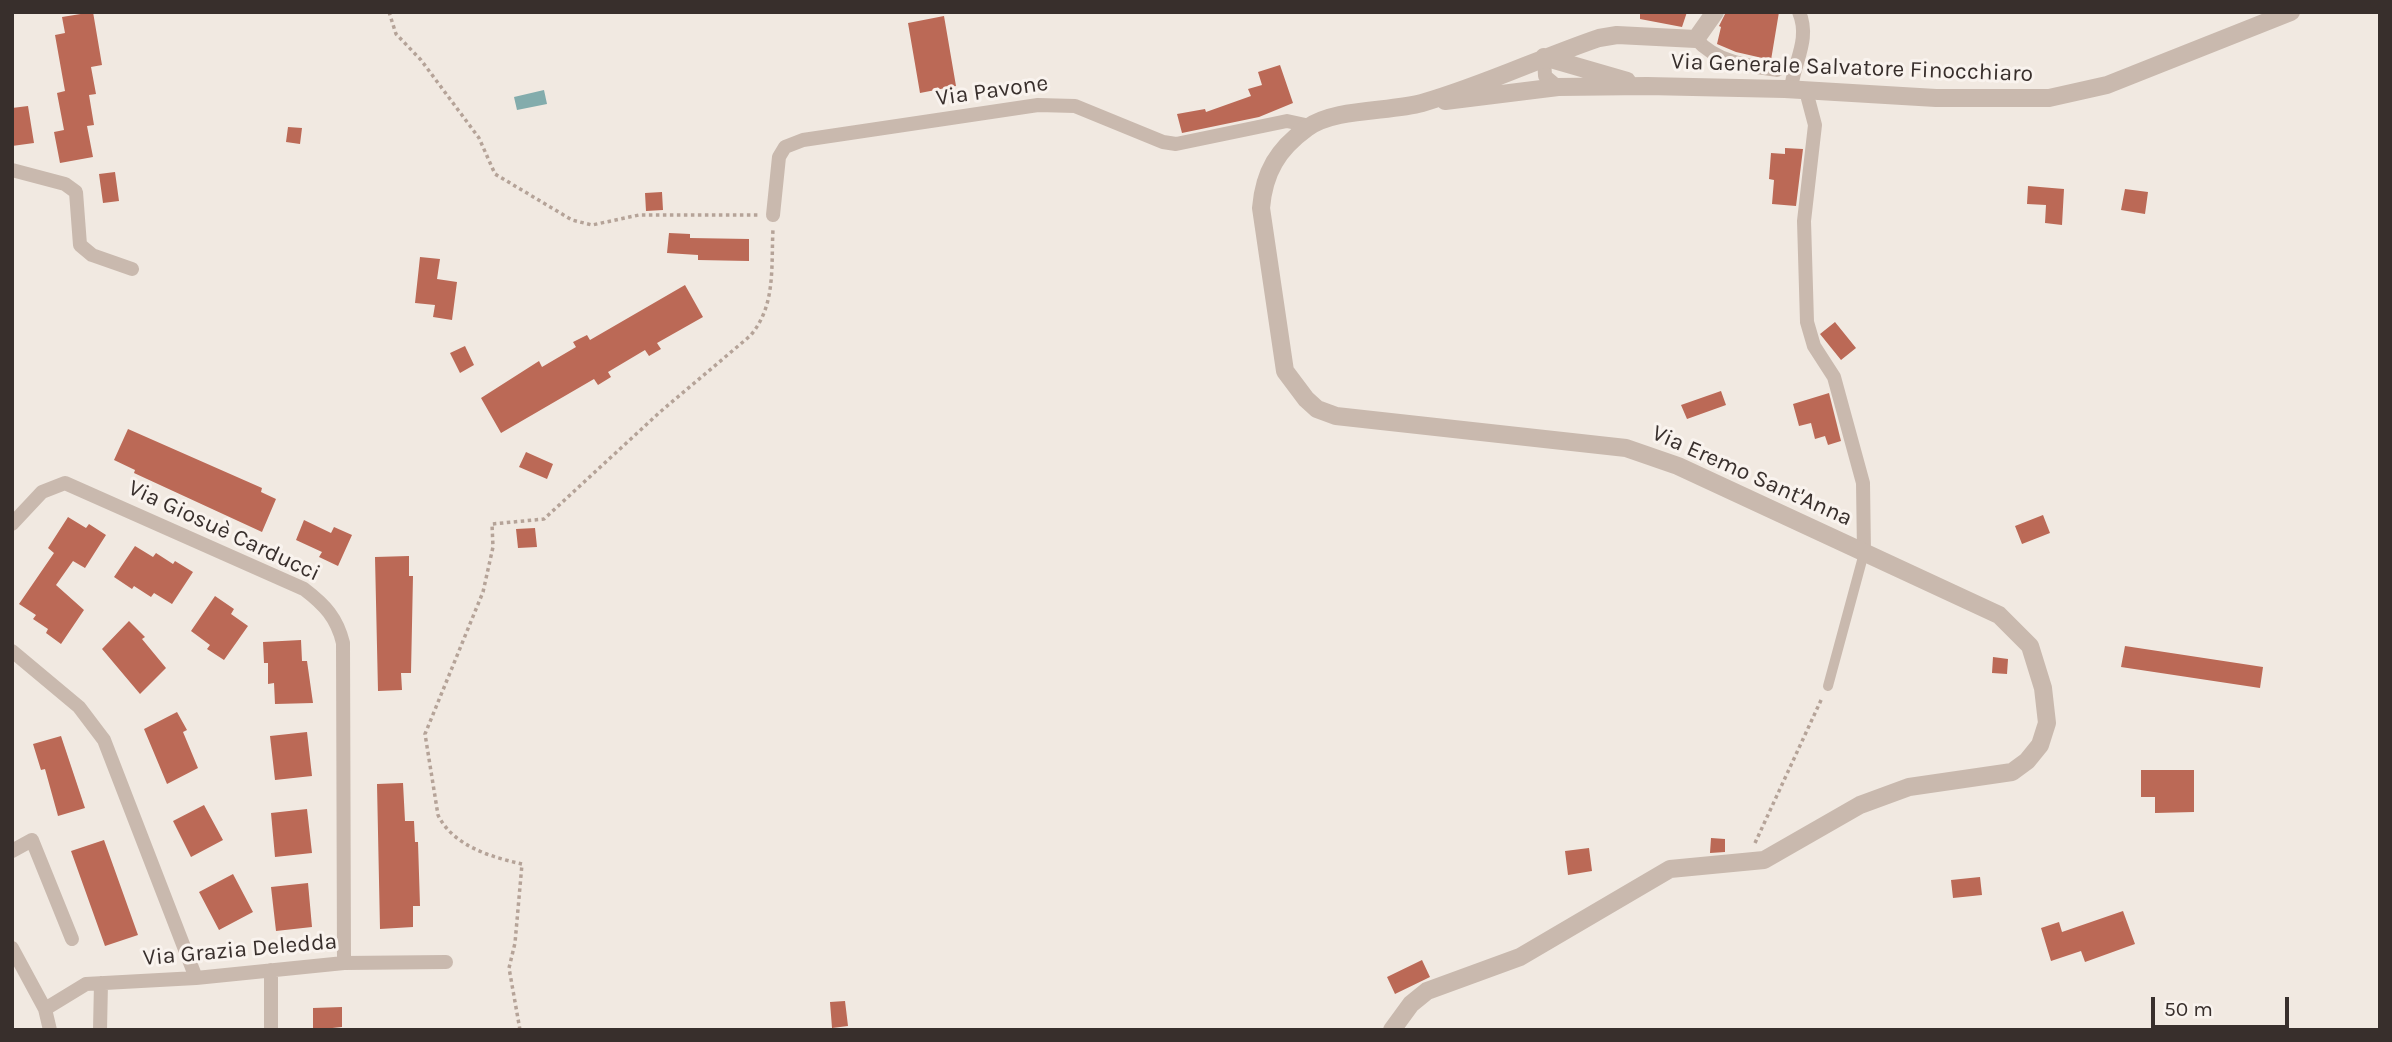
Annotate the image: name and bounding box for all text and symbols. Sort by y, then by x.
street label: Via Generale Salvatore Finocchiaro [1670,48,2034,88]
street label: Via Pavone [934,69,1050,113]
street label: Via Eremo Sant'Anna [1648,419,1856,533]
street label: Via Giosuè Carducci [124,474,324,588]
street label: Via Grazia Deledda [142,928,338,972]
scale bar [2154,982,2292,1026]
text: 50 m [2164,997,2213,1021]

